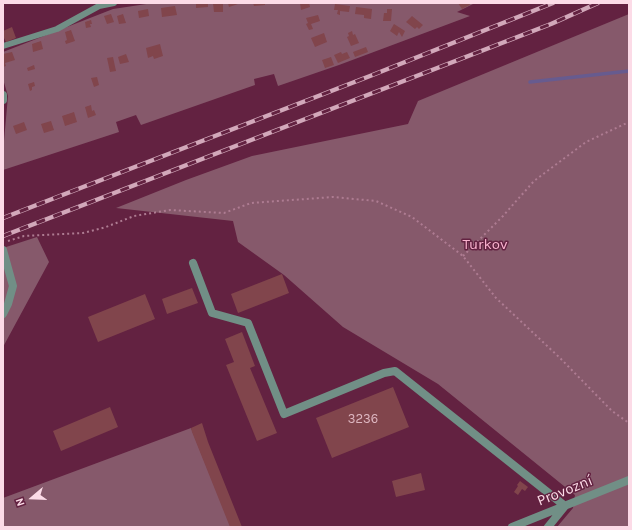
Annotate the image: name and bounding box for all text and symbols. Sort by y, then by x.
park label: Turkov [462,236,508,254]
house number: 3236 [348,411,378,427]
street label: Provozní [535,472,595,510]
north arrow [12,478,52,518]
text: N [13,496,28,508]

